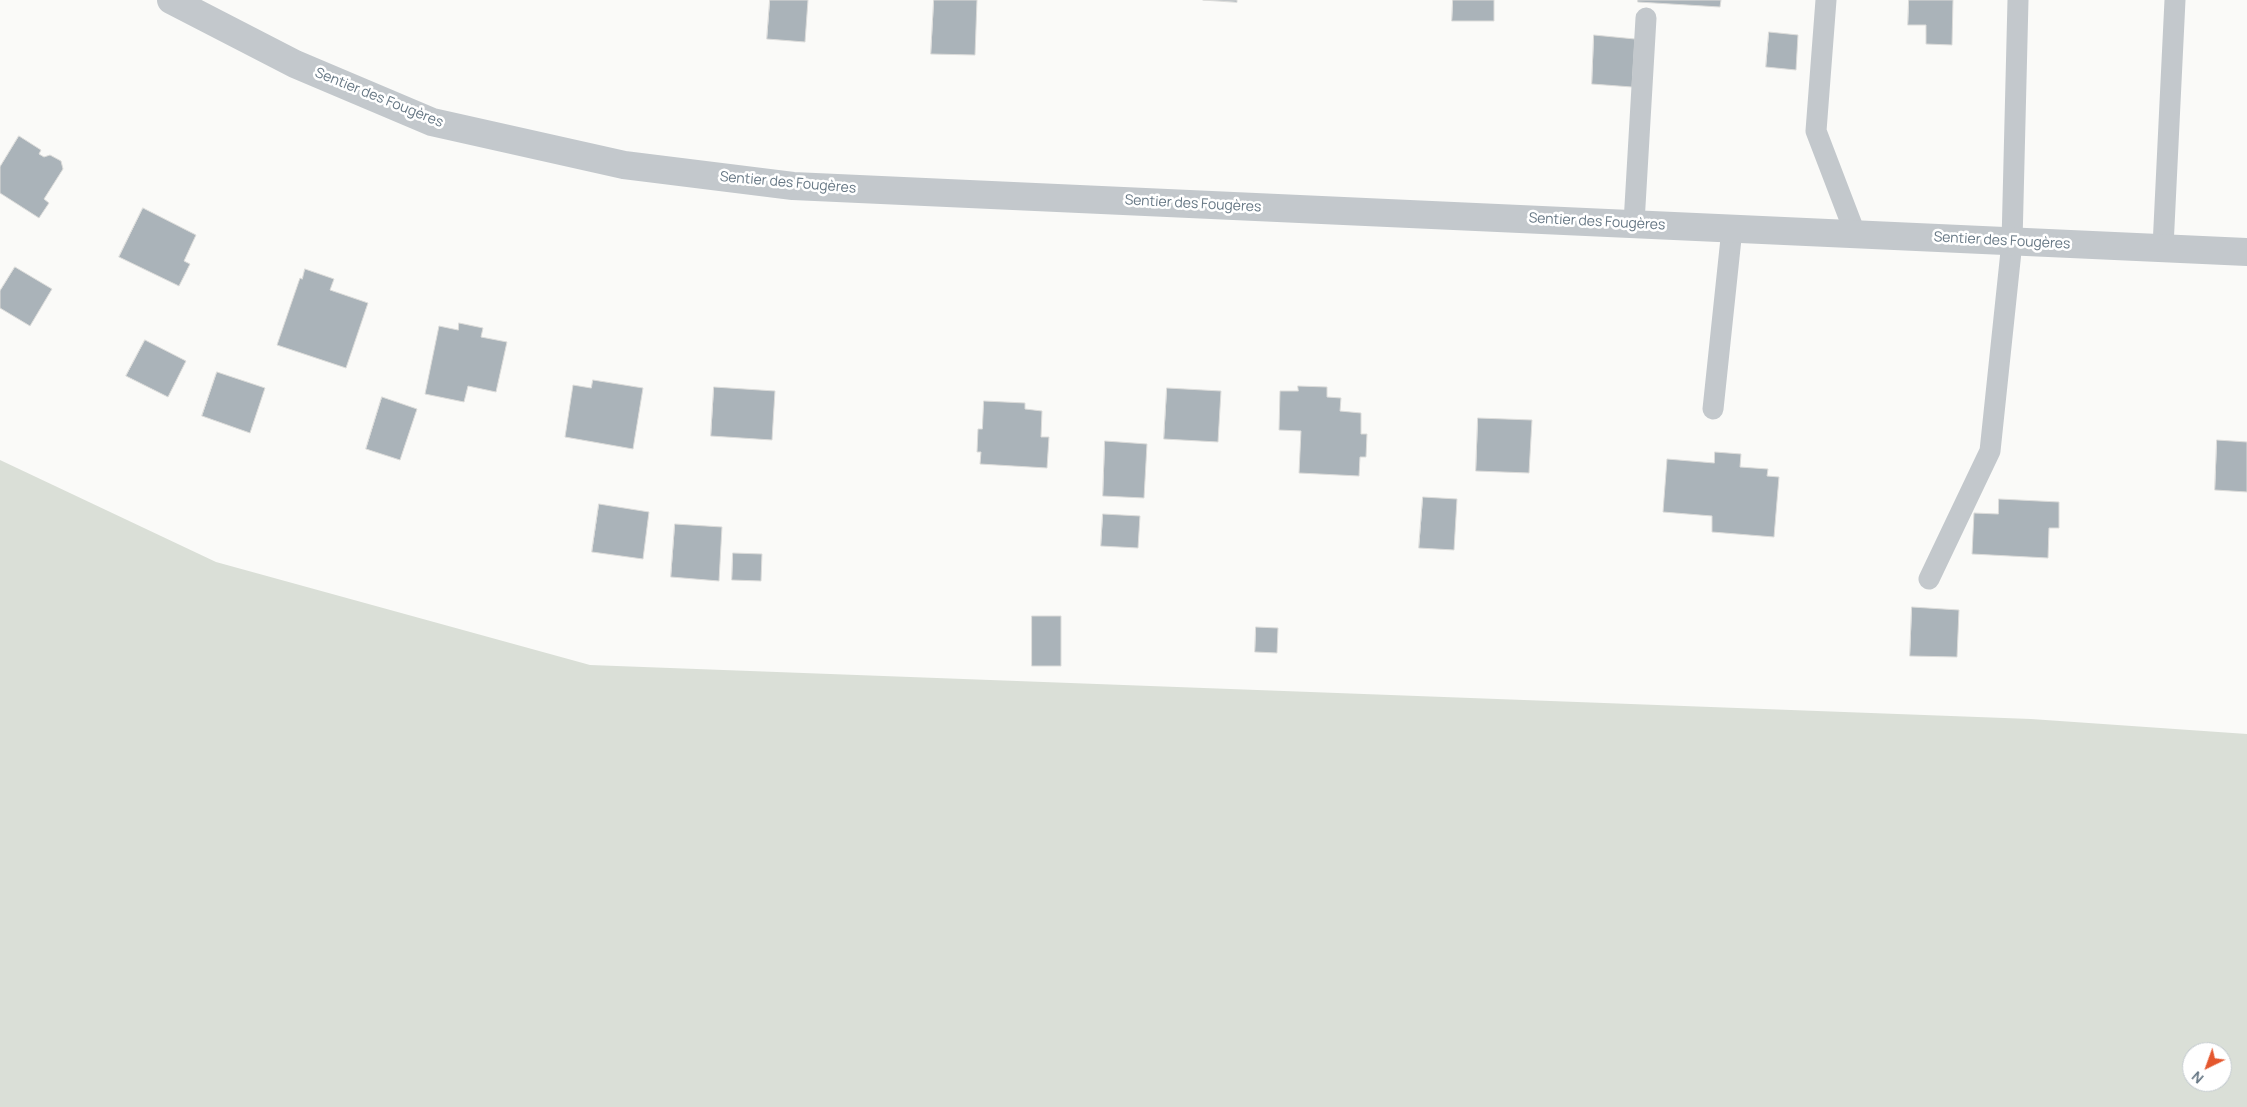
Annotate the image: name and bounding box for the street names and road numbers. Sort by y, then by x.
street label: Sentier des Fougères [312,65,446,131]
street label: Sentier des Fougères [719,169,857,197]
street label: Sentier des Fougères [1124,192,1262,216]
street label: Sentier des Fougères [1528,210,1666,234]
street label: Sentier des Fougères [1933,229,2071,253]

